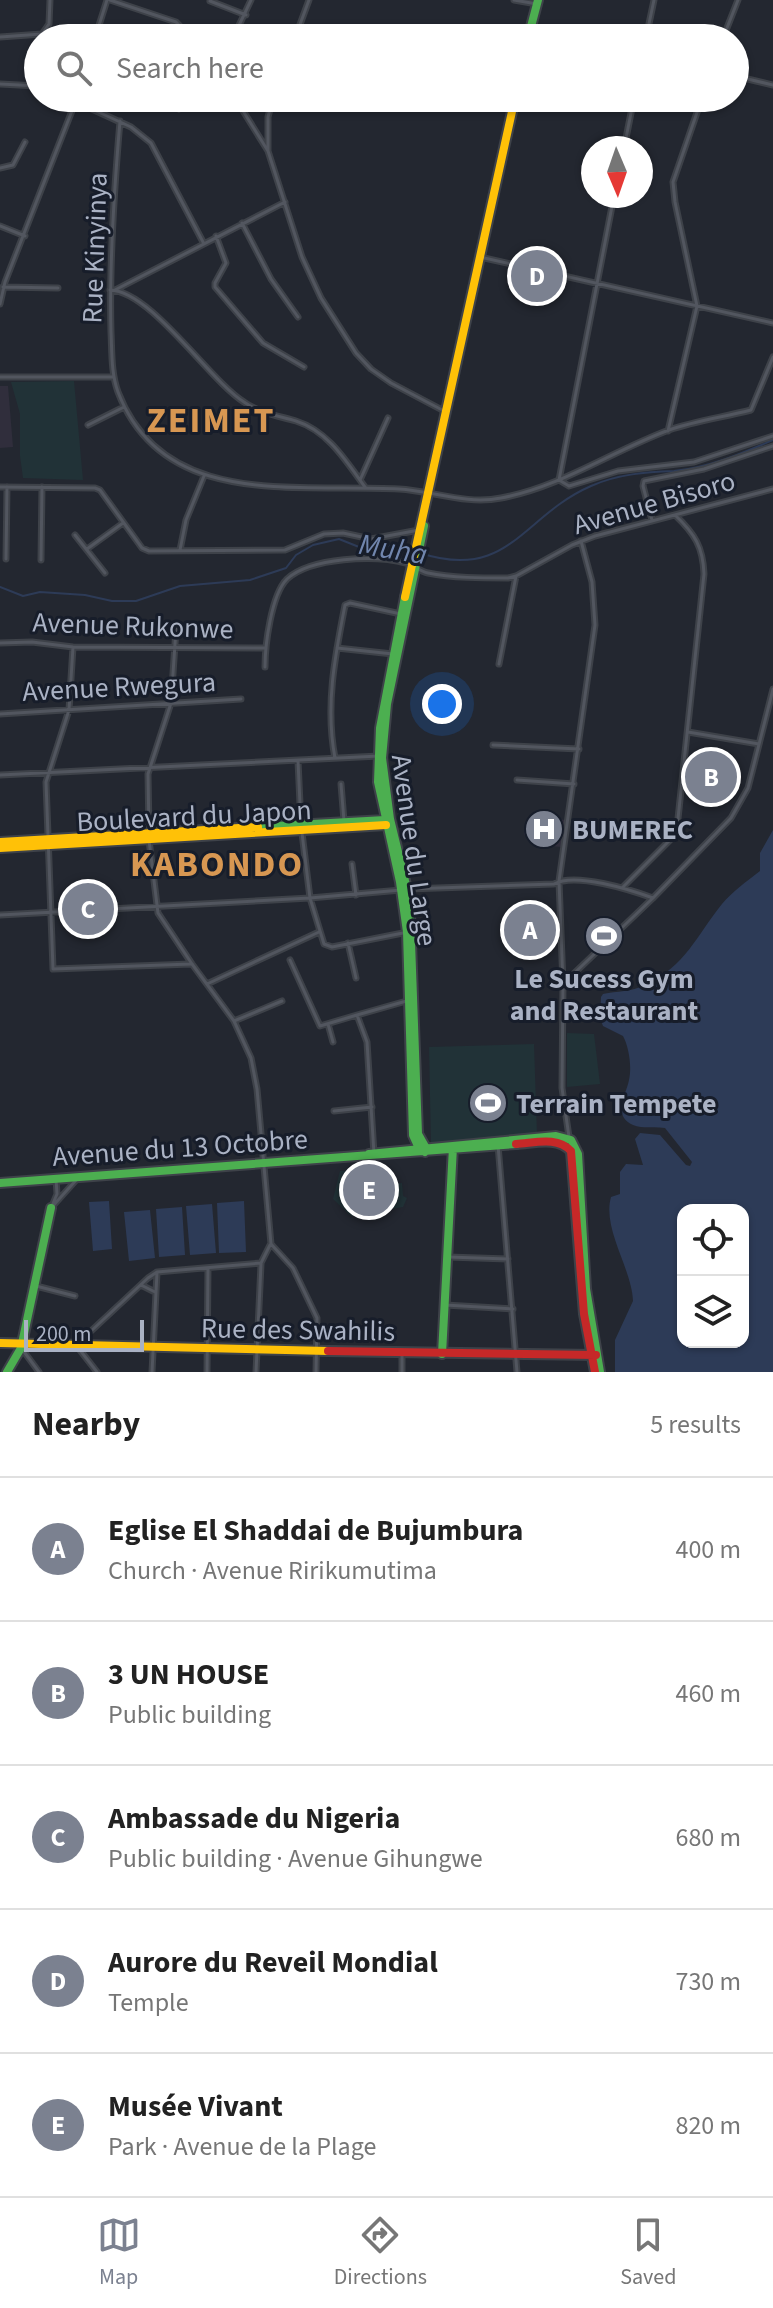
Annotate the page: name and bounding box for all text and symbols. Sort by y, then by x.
search box [24,24,749,112]
icon: search [52,46,96,90]
text: Search here [116,47,264,90]
north arrow [581,136,653,208]
street label: Rue Kinyinya [72,172,118,324]
pin: D [511,246,563,306]
district label: ZEIMET [146,395,276,446]
street label: Avenue Bisoro [569,461,740,545]
water label: Muha [356,523,430,576]
street label: Avenue Rukonwe [32,603,234,649]
street label: Avenue Rwegura [21,662,217,712]
your location [422,684,462,724]
pin: B [685,747,737,807]
street label: Avenue du Large [381,752,447,949]
street label: Boulevard du Japon [76,790,313,842]
hospital icon: BUMEREC [523,808,565,850]
place label: BUMEREC [572,810,693,850]
district label: KABONDO [130,839,304,890]
pin: C [62,879,114,939]
pin: A [504,900,556,960]
sports icon: Le Sucess Gym and Restaurant [583,915,625,957]
place label: Le Sucess Gym and Restaurant [510,959,698,1031]
sports icon: Terrain Tempete [467,1082,509,1124]
place label: Terrain Tempete [516,1084,716,1124]
street label: Avenue du 13 Octobre [51,1119,309,1177]
pin: E [343,1160,395,1220]
map controls [677,1204,749,1348]
button: locate [677,1204,749,1276]
button: layers [677,1276,749,1348]
street label: Rue des Swahilis [201,1308,395,1352]
scale bar [24,1316,144,1352]
text: 200 m [36,1318,91,1350]
text: Nearby [32,1400,140,1449]
text: 5 results [650,1406,741,1443]
text: Eglise El Shaddai de Bujumbura [108,1509,523,1552]
text: A [51,1531,65,1568]
text: 400 m [675,1531,741,1568]
text: Church · Avenue Ririkumutima [108,1552,437,1589]
text: 3 UN HOUSE [108,1653,269,1696]
text: B [50,1675,66,1712]
text: 460 m [675,1675,741,1712]
text: Public building [108,1696,271,1733]
text: Ambassade du Nigeria [108,1797,400,1840]
text: C [50,1819,66,1856]
text: 680 m [675,1819,741,1856]
text: Public building · Avenue Gihungwe [108,1840,483,1877]
text: Aurore du Reveil Mondial [108,1941,438,1984]
text: D [50,1963,66,2000]
text: 730 m [675,1963,741,2000]
text: Temple [108,1984,189,2021]
text: Musée Vivant [108,2085,283,2128]
text: E [51,2107,65,2144]
text: 820 m [675,2107,741,2144]
text: Park · Avenue de la Plage [108,2128,376,2165]
tab: Map [97,2213,141,2293]
tab: Directions [334,2213,427,2293]
tab: Saved [620,2213,676,2293]

